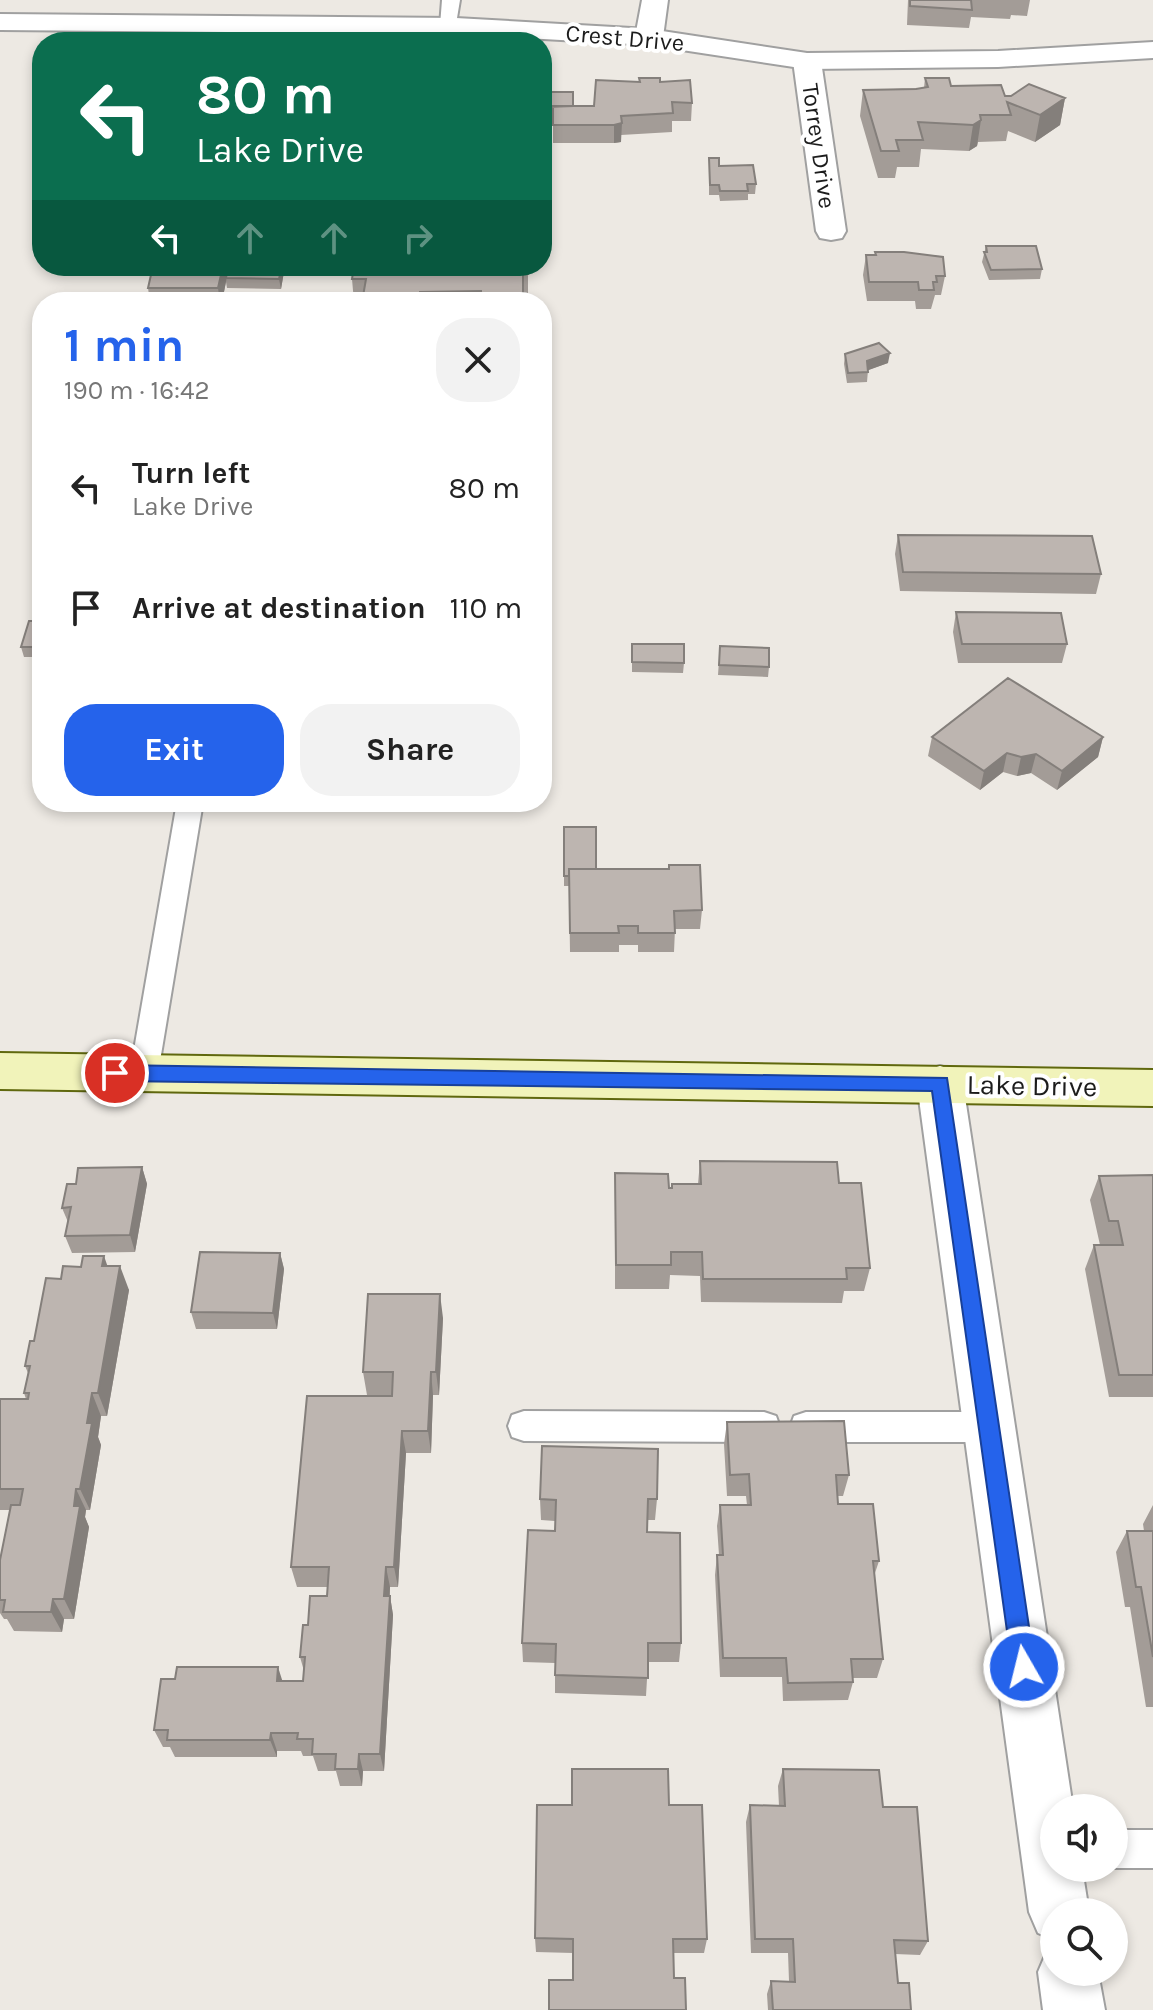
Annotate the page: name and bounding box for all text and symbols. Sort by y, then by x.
street label: Crest Drive [564,19,686,57]
text: 80 m [196,62,335,127]
icon: left [64,64,168,168]
street label: Torrey Drive [796,82,842,210]
text: Lake Drive [196,129,364,171]
icon: left [144,216,188,260]
icon: ahead [228,216,272,260]
icon: ahead [312,216,356,260]
icon: right [396,216,440,260]
text: 1 min [64,317,184,373]
button: close [436,318,520,402]
text: 190 m · 16:42 [64,375,210,406]
text: Turn left [132,455,250,491]
icon: left [64,466,108,510]
text: 80 m [449,470,520,506]
text: Lake Drive [132,491,253,522]
icon: arrive [64,586,108,630]
text: Arrive at destination [132,590,426,626]
text: 110 m [450,590,522,626]
button: Exit [64,704,284,796]
button: Share [300,704,520,796]
pin [81,1039,149,1107]
icon: arrive [93,1051,137,1095]
street label: Lake Drive [966,1068,1098,1103]
position arrow [982,1625,1066,1709]
map controls [1040,1794,1128,1986]
button: sound [1040,1794,1128,1882]
button: search [1040,1898,1128,1986]

